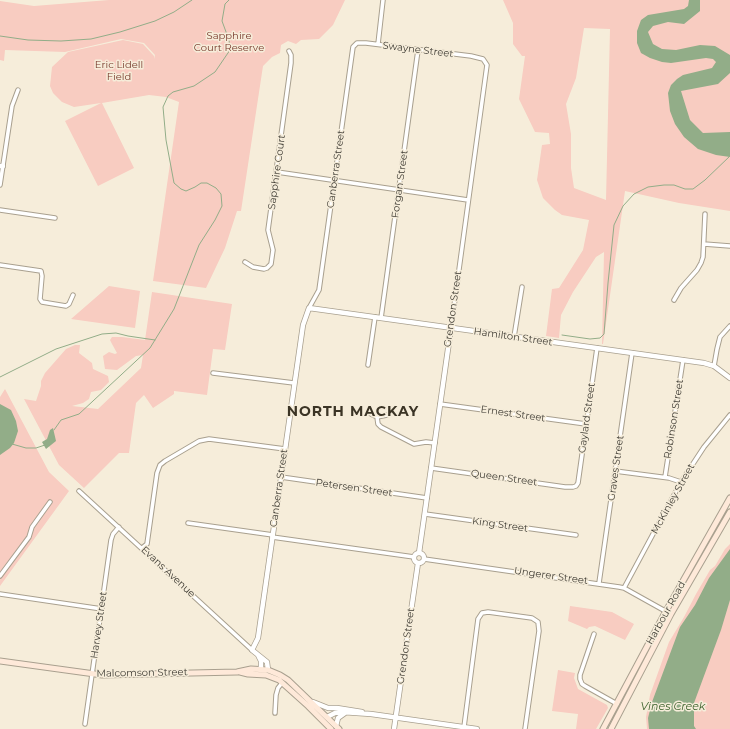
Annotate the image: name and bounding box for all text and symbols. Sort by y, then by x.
park label: Sapphire Court Reserve [194,30,264,54]
street label: Swayne Street [382,40,454,60]
park label: Eric Lidell Field [95,59,143,82]
street label: Canberra Street [325,129,347,209]
street label: Sapphire Court [266,134,288,210]
street label: Forgan Street [389,149,411,219]
street label: Grendon Street [442,270,464,348]
street label: Hamilton Street [473,326,553,348]
street label: Robinson Street [662,378,686,460]
street label: Gaylard Street [576,382,598,454]
district label: NORTH MACKAY [287,404,419,420]
street label: Ernest Street [480,404,546,424]
street label: Graves Street [605,434,627,502]
street label: Canberra Street [268,448,290,528]
street label: McKinley Street [649,462,697,536]
street label: Queen Street [470,467,538,489]
street label: Petersen Street [315,477,393,499]
street label: King Street [471,515,529,535]
street label: Evans Avenue [138,544,198,600]
street label: Ungerer Street [513,565,589,587]
street label: Harbour Road [644,579,688,647]
street label: Harvey Street [88,591,110,659]
street label: Grendon Street [395,607,417,685]
street label: Malcomson Street [96,666,188,680]
water label: Vines Creek [641,700,705,714]

